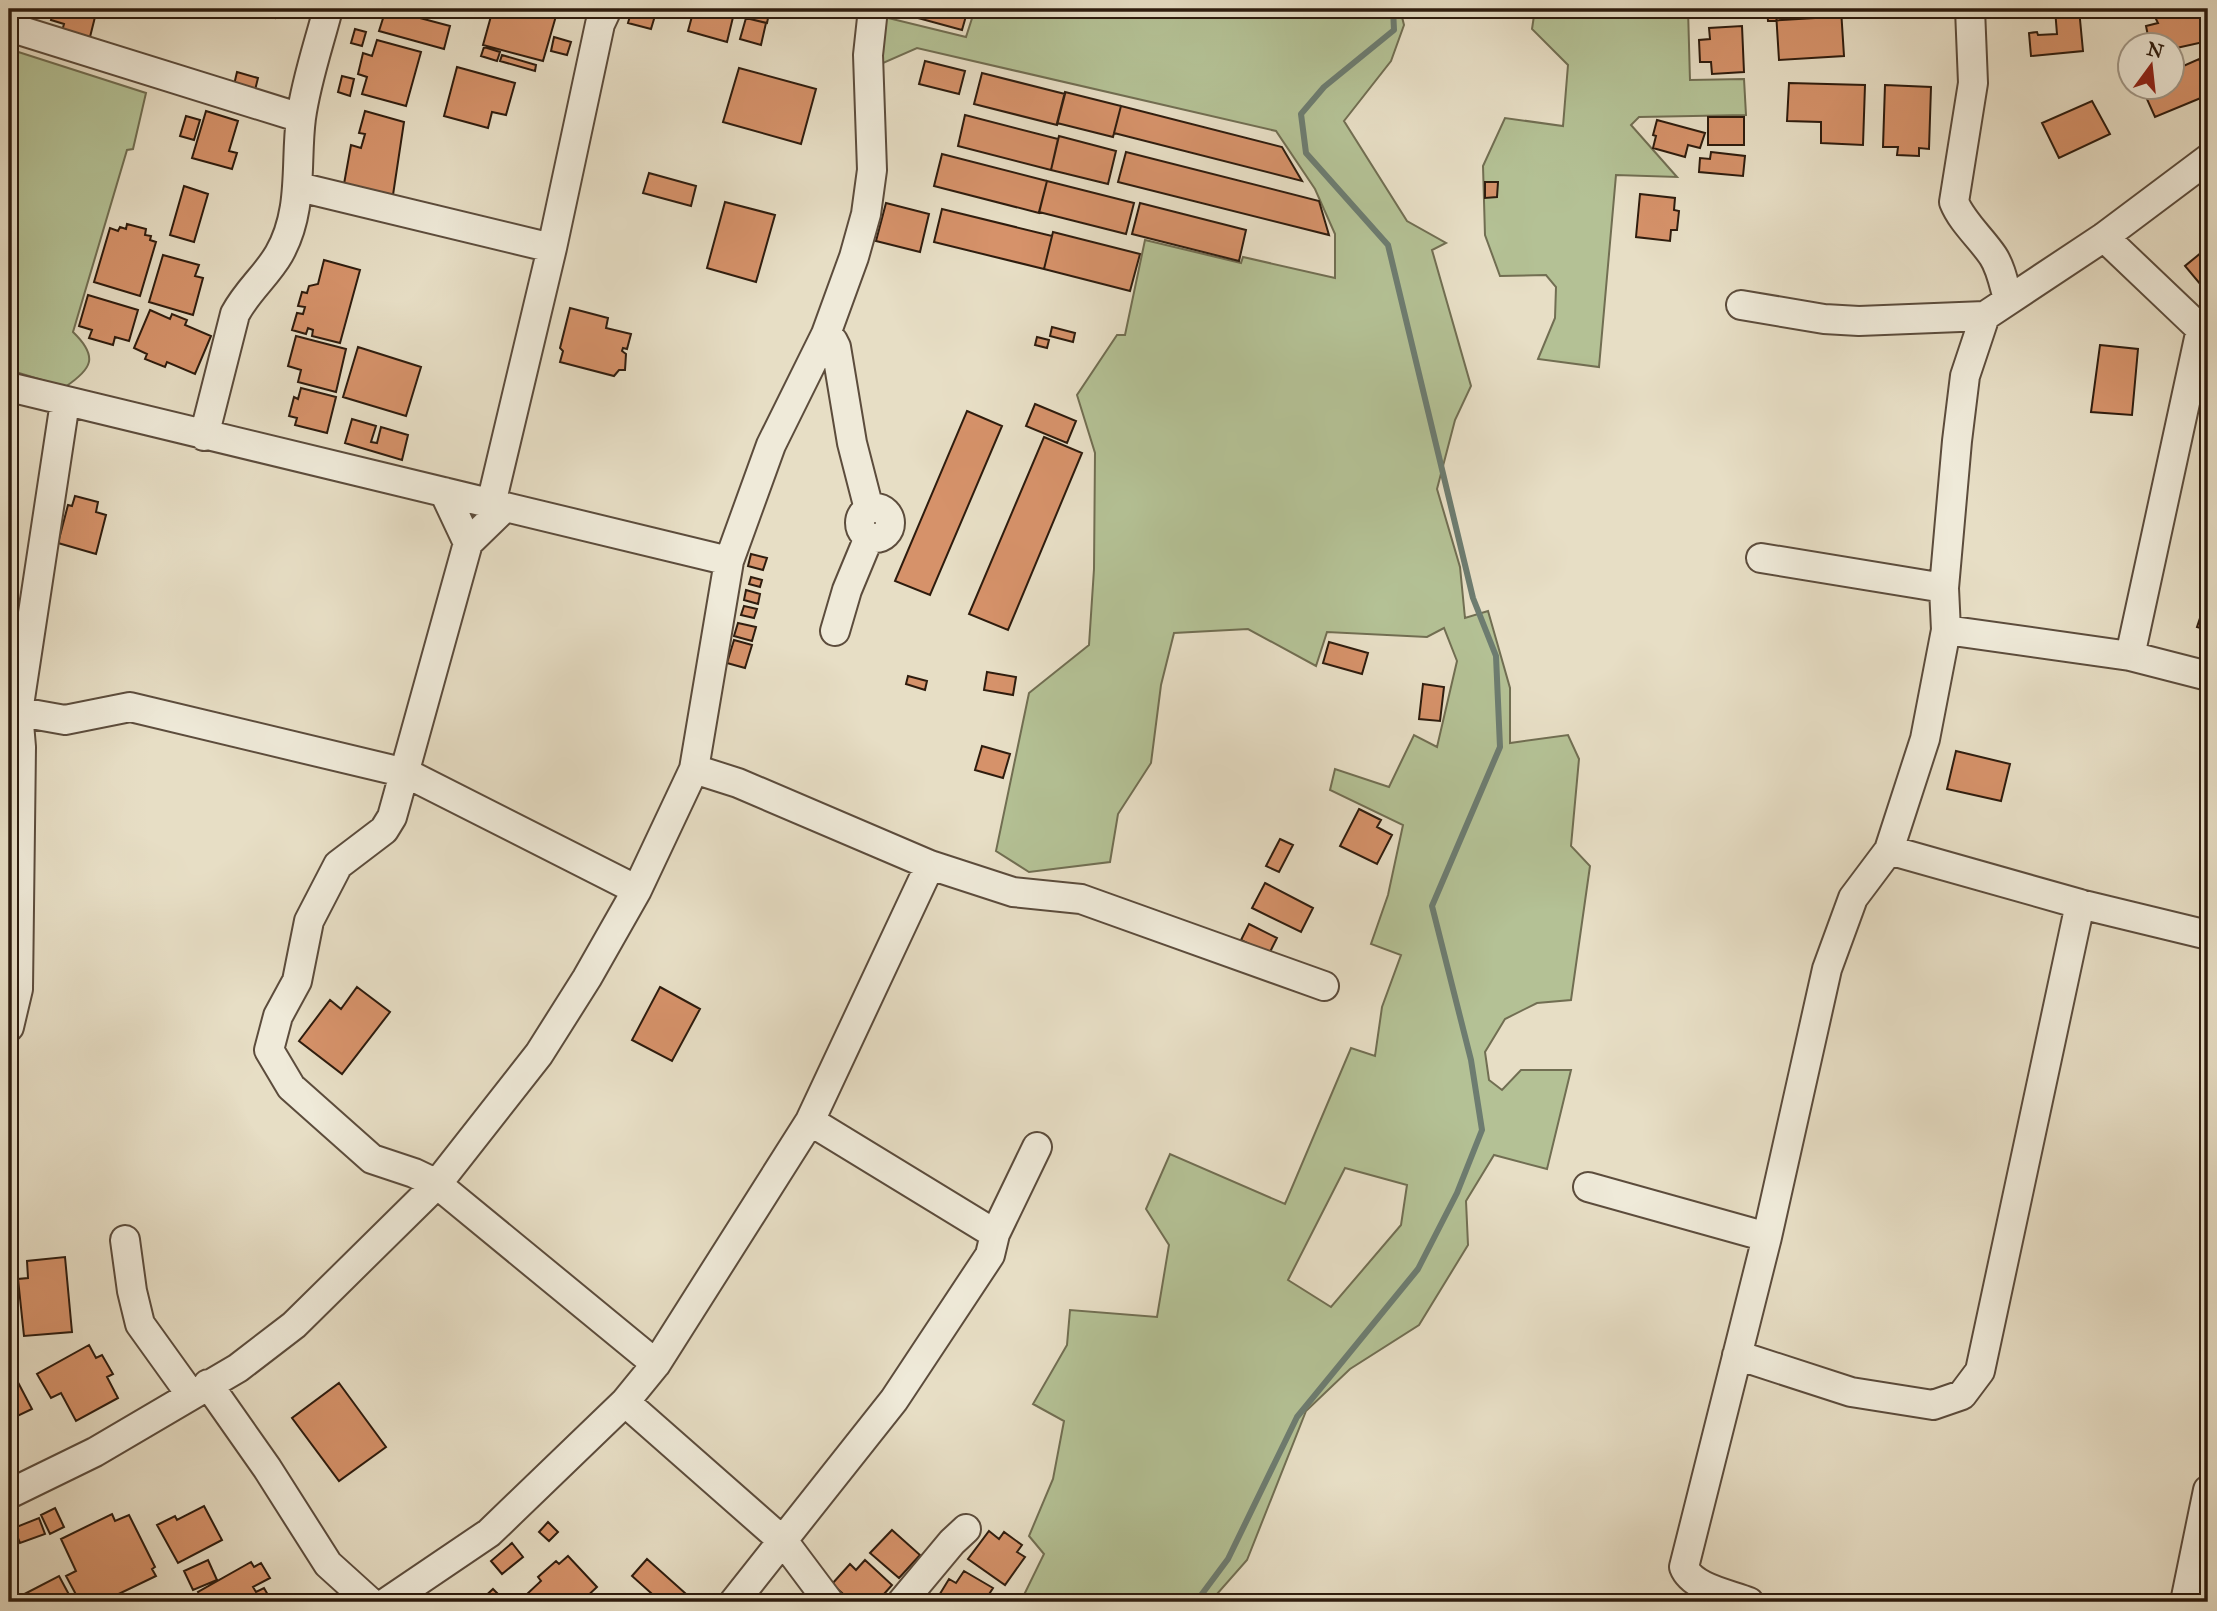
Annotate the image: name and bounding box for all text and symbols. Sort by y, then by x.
north arrow [2116,32,2186,102]
text: N [2145,37,2166,63]

